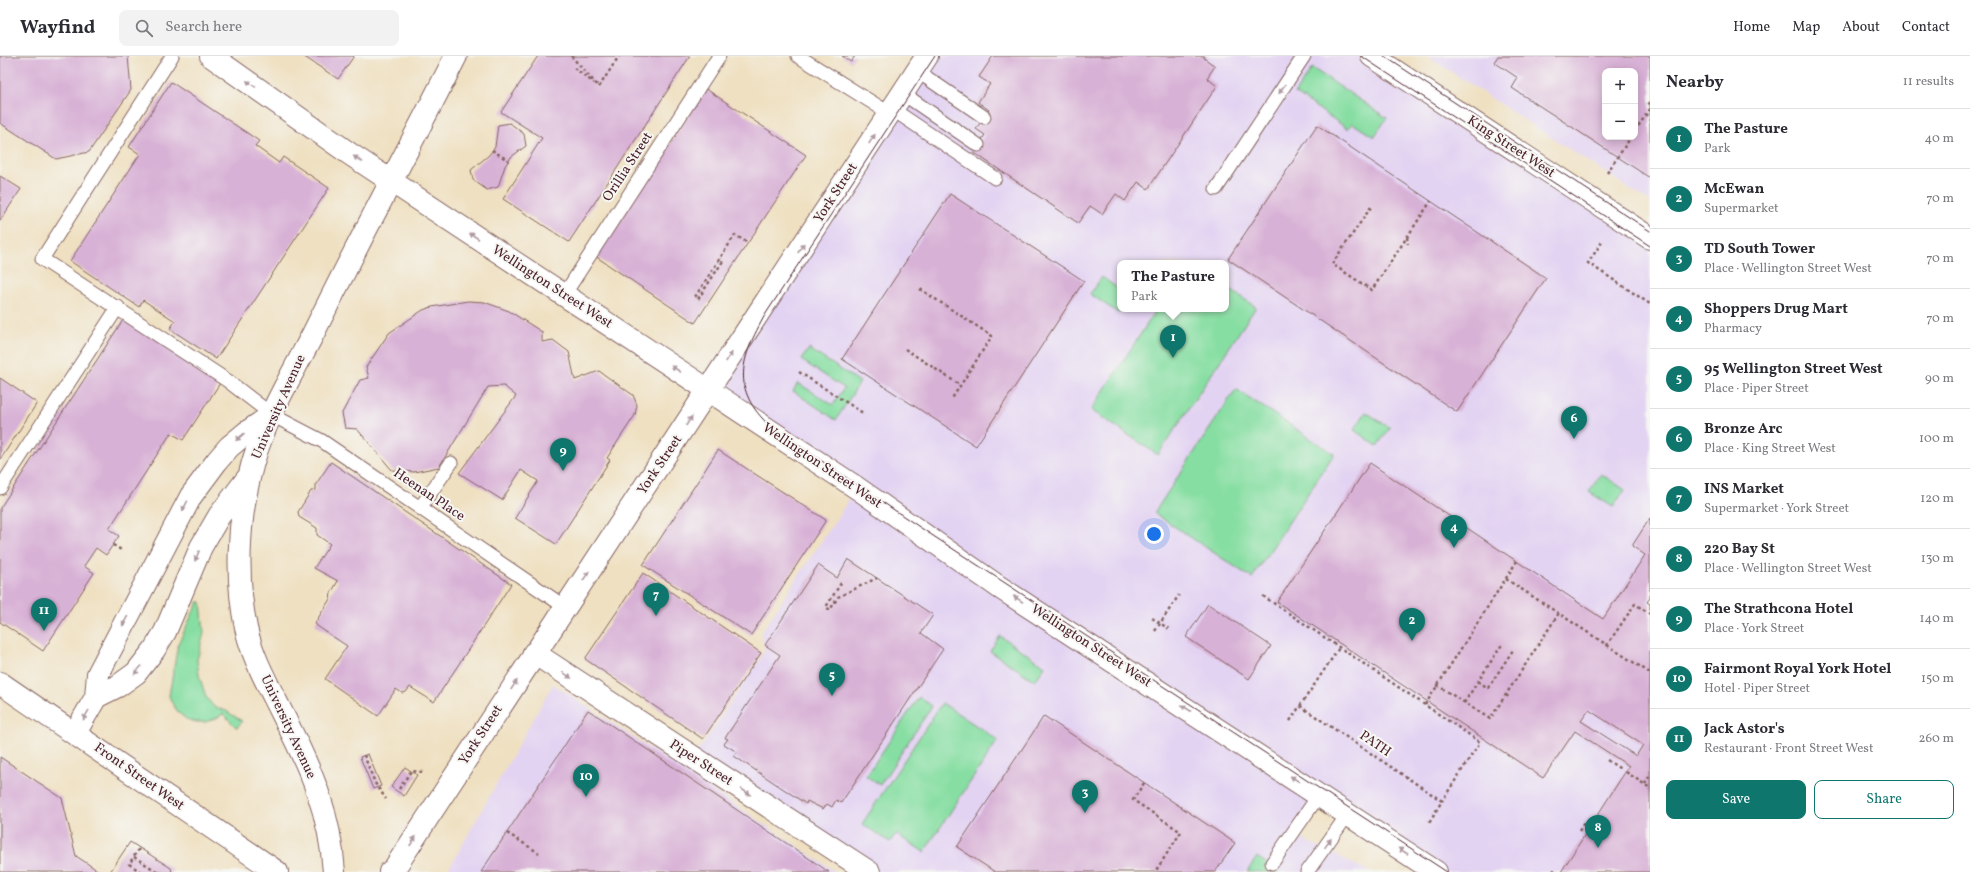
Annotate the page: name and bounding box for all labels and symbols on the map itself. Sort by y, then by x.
one-way arrow [246,80,256,88]
one-way arrow [1278,83,1286,94]
street label: King Street West [1463,111,1559,183]
street label: Orillia Street [598,128,658,205]
one-way arrow [868,134,876,145]
one-way arrow [352,155,364,162]
street label: York Street [810,159,863,227]
one-way arrow [468,232,480,239]
street label: Wellington Street West [488,241,616,333]
one-way arrow [797,242,804,254]
pin: 1 [1160,325,1186,358]
street label: University Avenue [247,351,311,462]
one-way arrow [726,351,733,363]
one-way arrow [670,365,682,372]
pin: 6 [1561,406,1587,439]
one-way arrow [685,416,693,426]
street label: Wellington Street West [758,419,886,513]
street label: York Street [633,431,687,498]
one-way arrow [235,433,246,442]
pin: 9 [550,438,576,471]
street label: Heenan Place [389,464,469,526]
one-way arrow [182,500,189,512]
pin: 4 [1441,515,1467,548]
your location [1144,524,1164,544]
one-way arrow [194,550,200,561]
one-way arrow [582,571,590,581]
pin: 7 [643,583,669,616]
one-way arrow [1013,595,1024,603]
pin: 11 [31,598,57,631]
street label: Wellington Street West [1027,600,1155,692]
pin: 2 [1399,608,1425,641]
one-way arrow [122,616,129,627]
pin: 5 [819,663,845,696]
one-way arrow [133,665,142,676]
one-way arrow [562,671,572,679]
street label: University Avenue [256,672,321,782]
one-way arrow [510,679,518,690]
street label: York Street [455,701,508,769]
one-way arrow [1181,704,1191,712]
one-way arrow [82,709,89,721]
street label: PATH [1355,726,1395,762]
street label: Piper Street [665,735,737,791]
street label: Front Street West [90,739,188,815]
pin: 10 [573,764,599,797]
one-way arrow [1289,776,1301,783]
pin: 3 [1072,780,1098,813]
one-way arrow [741,788,751,796]
pin: 8 [1585,815,1611,848]
one-way arrow [409,835,417,846]
one-way arrow [1324,838,1332,848]
one-way arrow [1398,847,1409,854]

